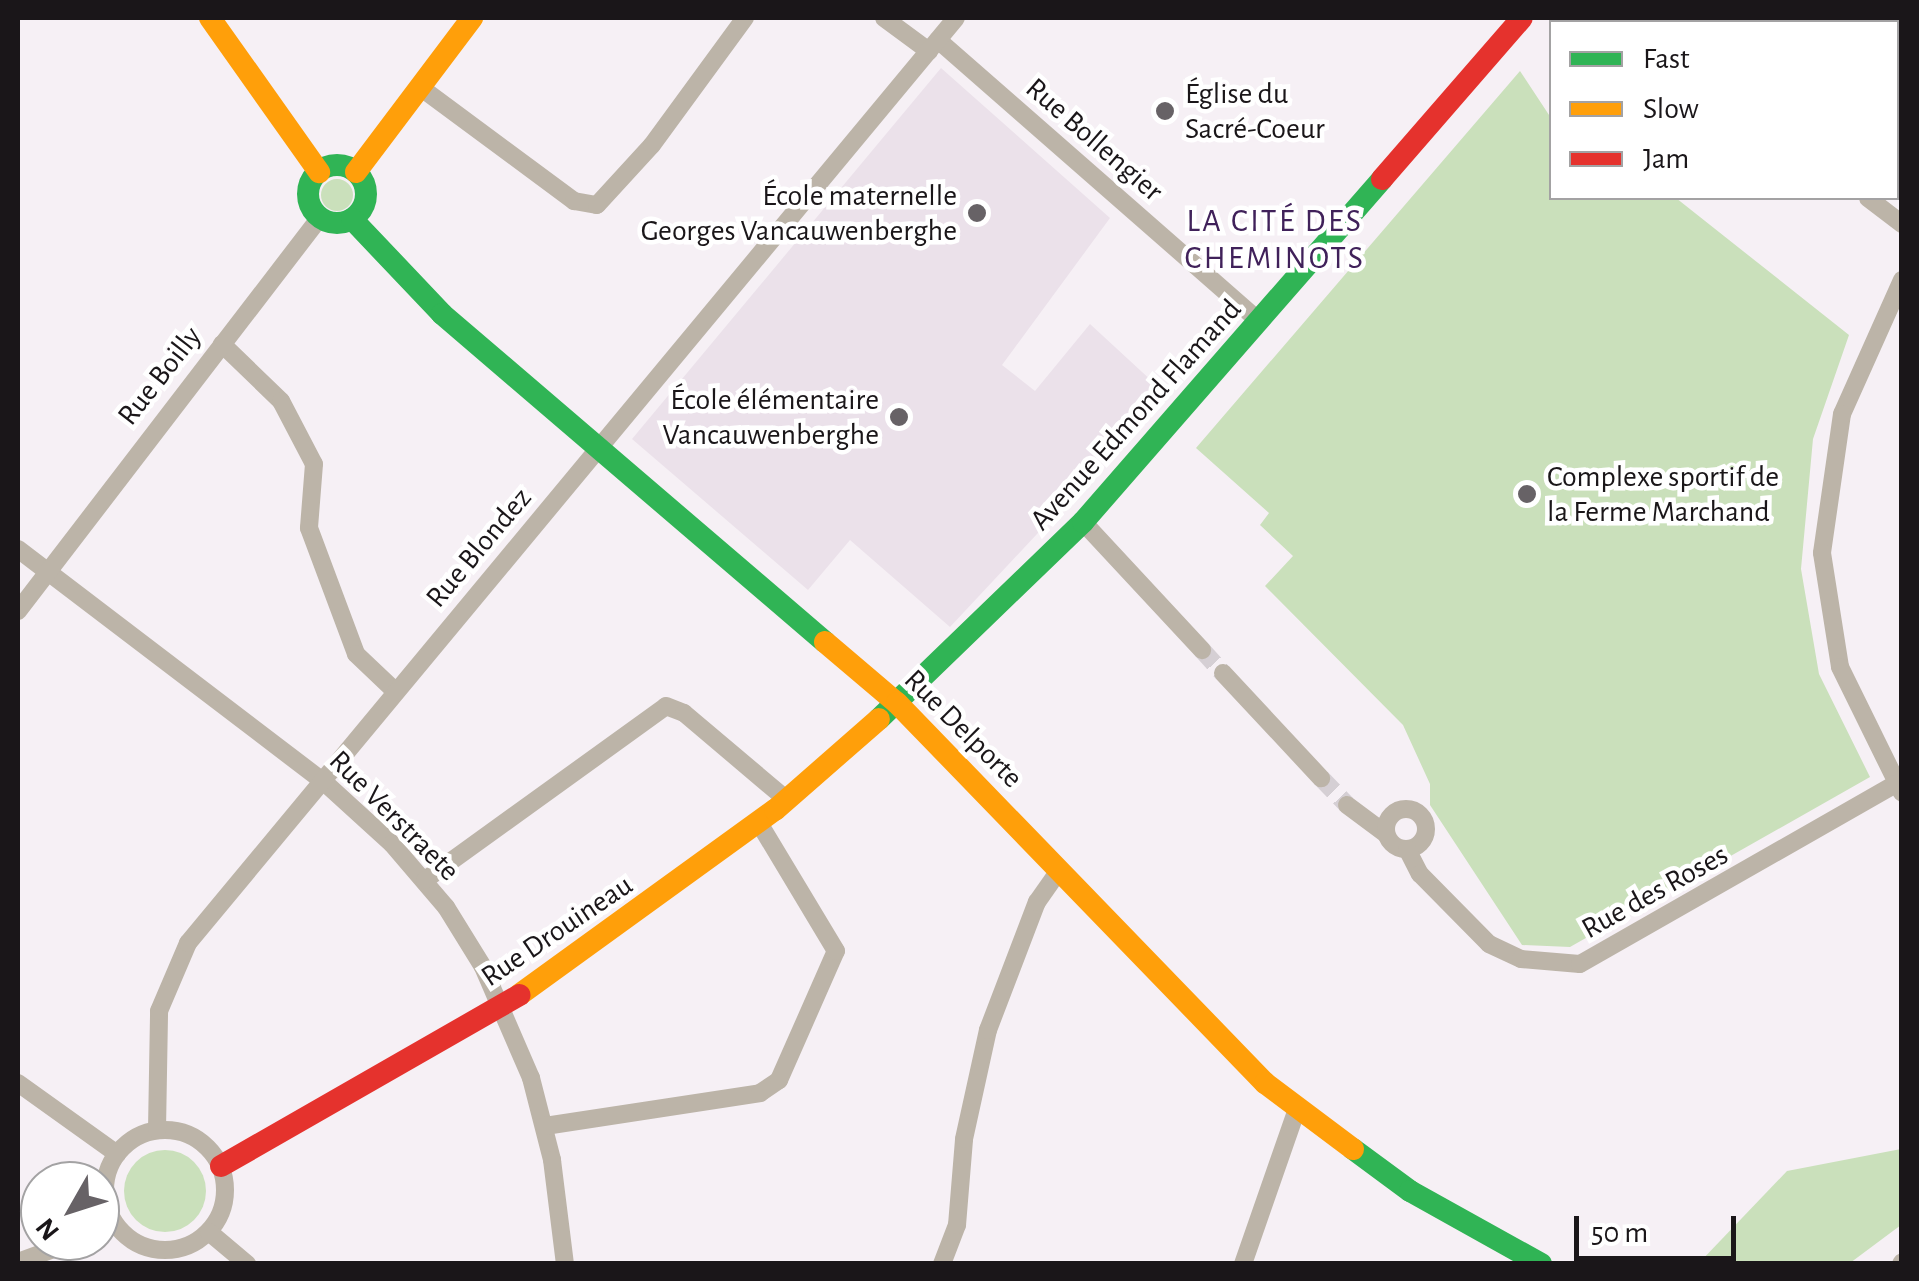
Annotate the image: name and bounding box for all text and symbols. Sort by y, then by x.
legend [1549,20,1899,200]
text: Fast [1643,44,1690,74]
street label: Rue Bollengier [1018,71,1170,209]
place label: Église du Sacré-Coeur [1185,76,1325,146]
text: Slow [1643,94,1699,124]
marker: Église du Sacré-Coeur [1154,100,1176,122]
text: Jam [1643,144,1689,174]
place label: École maternelle Georges Vancauwenberghe [641,178,957,248]
marker: École maternelle Georges Vancauwenberghe [966,202,988,224]
district label: LA CITÉ DES CHEMINOTS [1185,203,1365,278]
street label: Avenue Edmond Flamand [1023,292,1249,538]
street label: Rue Boilly [110,319,210,433]
place label: École élémentaire Vancauwenberghe [663,382,879,452]
marker: École élémentaire Vancauwenberghe [888,406,910,428]
place label: Complexe sportif de la Ferme Marchand [1547,459,1779,530]
street label: Rue Blondez [419,481,539,615]
marker: Complexe sportif de la Ferme Marchand [1516,483,1538,505]
street label: Rue Delporte [896,662,1030,796]
street label: Rue Verstraete [321,743,467,889]
street label: Rue des Roses [1575,837,1735,947]
street label: Rue Drouineau [474,867,640,995]
north arrow [20,1161,120,1261]
scale bar [1579,1196,1742,1258]
text: N [31,1212,65,1245]
text: 50 m [1591,1218,1648,1248]

